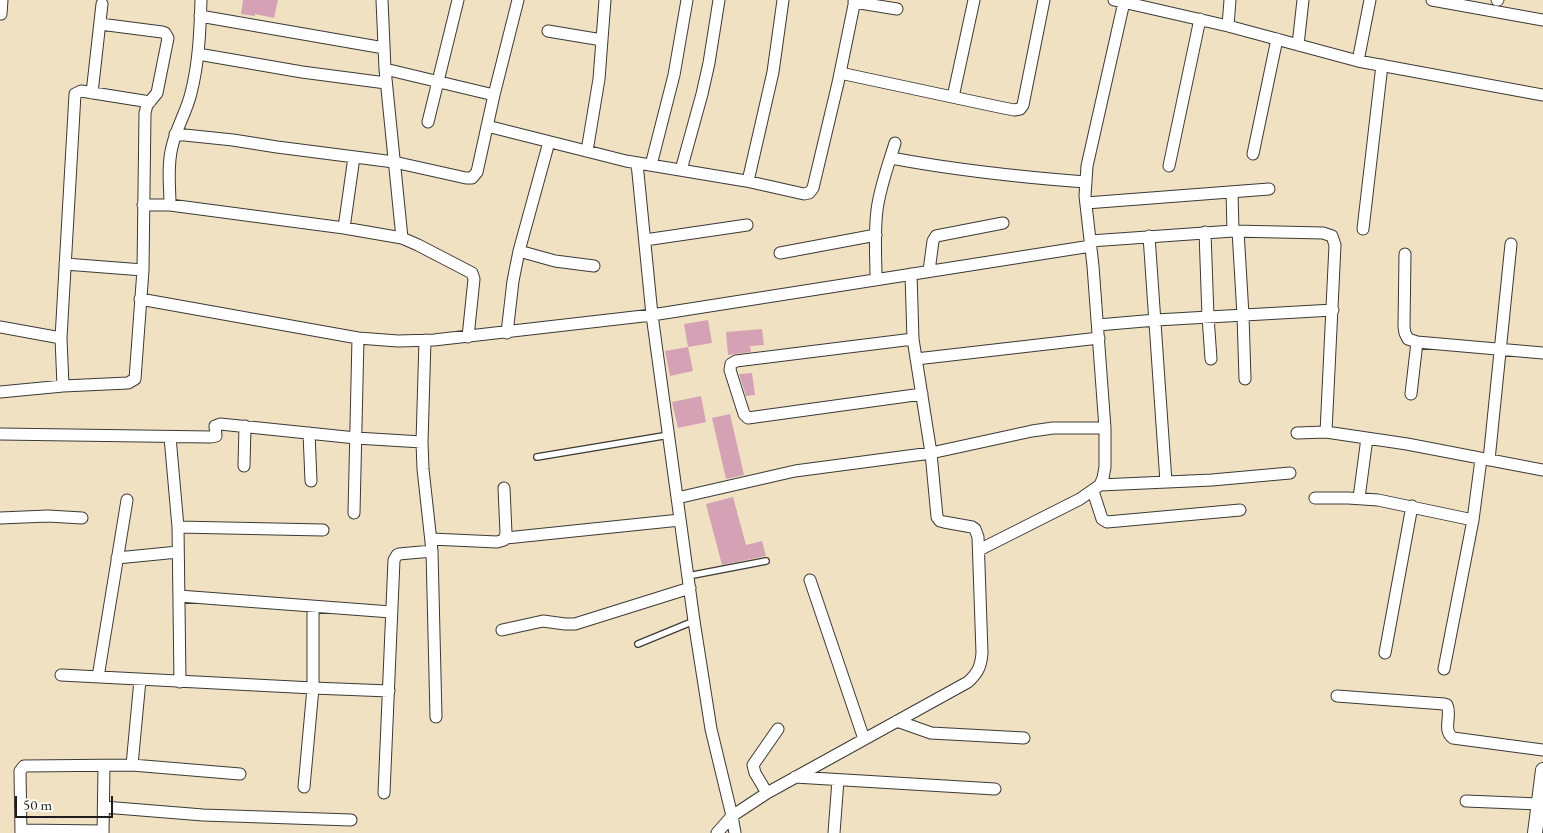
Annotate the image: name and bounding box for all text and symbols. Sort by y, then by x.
scale bar [18,786,115,818]
text: 50 m [23,795,52,814]

